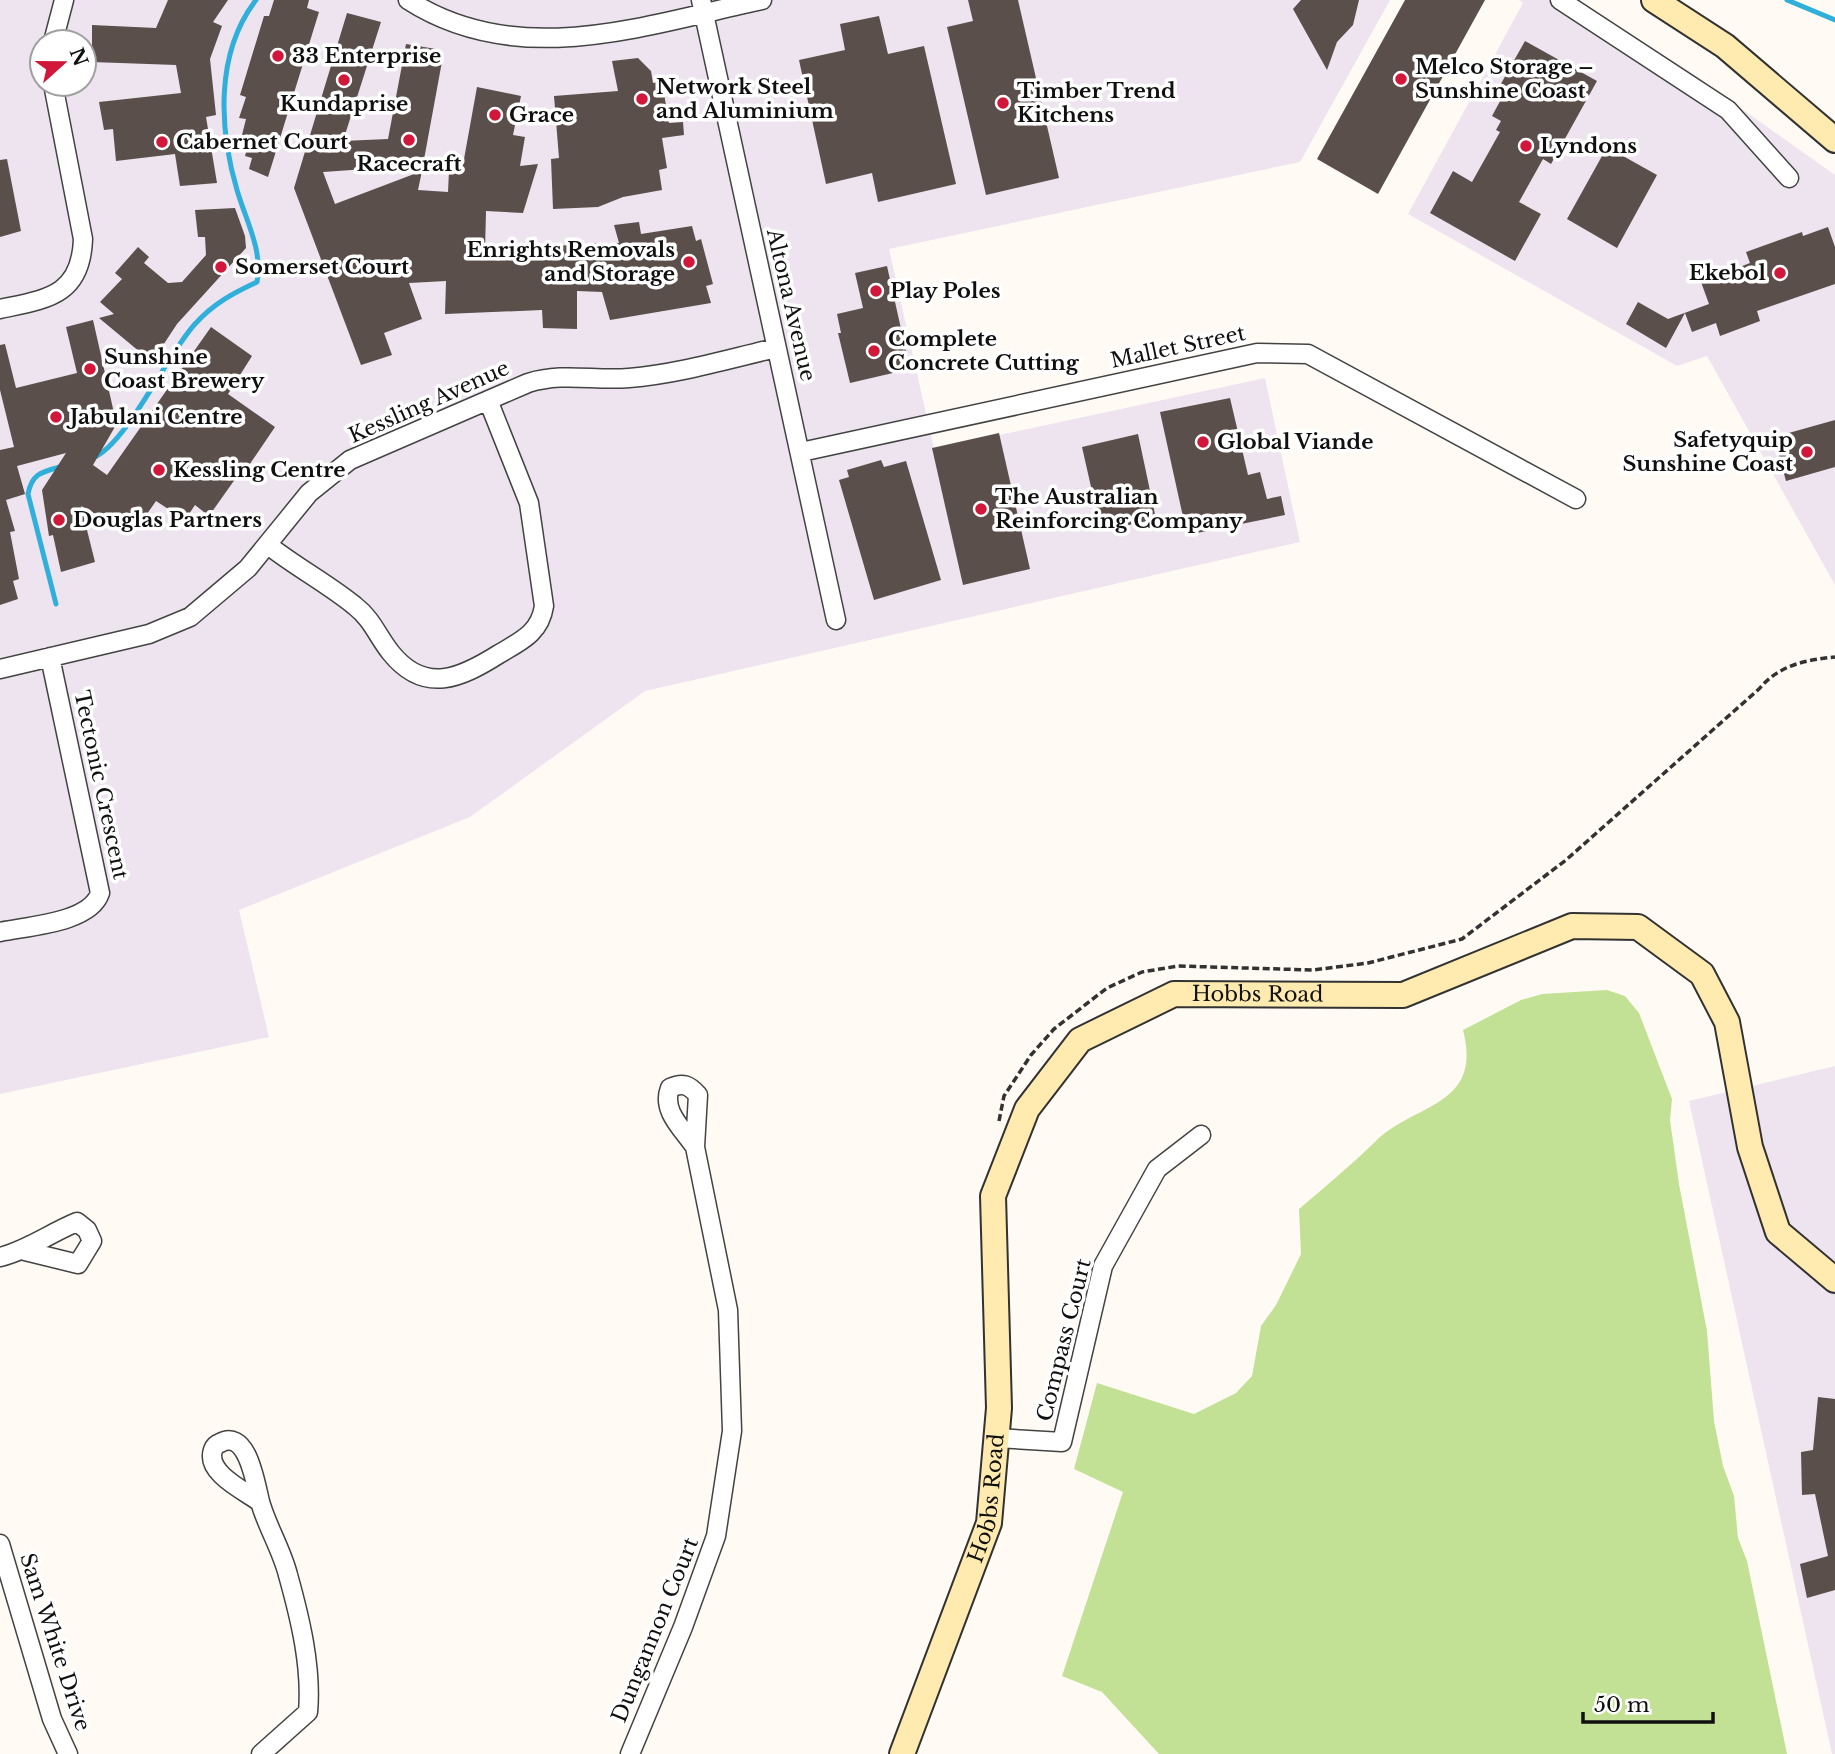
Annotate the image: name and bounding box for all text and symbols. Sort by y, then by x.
north arrow [28,28,98,98]
place label: 33 Enterprise [292,43,441,69]
text: N [64,45,92,70]
marker: 33 Enterprise [270,48,286,64]
place label: Melco Storage – Sunshine Coast [1415,54,1594,104]
marker: Melco Storage – Sunshine Coast [1393,71,1409,87]
marker: Kundaprise [336,72,352,88]
place label: Network Steel and Aluminium [656,74,834,124]
place label: Timber Trend Kitchens [1017,78,1176,128]
place label: Kundaprise [280,91,408,117]
marker: Network Steel and Aluminium [634,91,650,107]
marker: Timber Trend Kitchens [995,95,1011,111]
place label: Grace [509,102,574,128]
marker: Grace [487,107,503,123]
place label: Cabernet Court [176,129,348,155]
marker: Racecraft [401,132,417,148]
place label: Lyndons [1540,133,1637,159]
marker: Cabernet Court [154,134,170,150]
marker: Lyndons [1518,138,1534,154]
place label: Racecraft [357,151,461,177]
street label: Altona Avenue [761,225,821,384]
place label: Enrights Removals and Storage [466,237,675,287]
place label: Somerset Court [235,254,409,280]
marker: Enrights Removals and Storage [681,254,697,270]
marker: Somerset Court [213,259,229,275]
place label: Ekebol [1689,260,1767,286]
marker: Ekebol [1772,265,1788,281]
place label: Play Poles [890,278,1001,304]
marker: Play Poles [868,283,884,299]
street label: Mallet Street [1108,320,1248,374]
place label: Complete Concrete Cutting [888,326,1080,376]
marker: Complete Concrete Cutting [866,343,882,359]
place label: Sunshine Coast Brewery [104,344,265,394]
street label: Kessling Avenue [345,355,513,449]
marker: Sunshine Coast Brewery [82,361,98,377]
place label: Jabulani Centre [66,404,243,430]
marker: Jabulani Centre [48,409,64,425]
place label: Safetyquip Sunshine Coast [1623,427,1793,477]
place label: Global Viande [1217,429,1373,455]
marker: Global Viande [1195,434,1211,450]
marker: Safetyquip Sunshine Coast [1799,444,1815,460]
place label: Kessling Centre [173,457,346,483]
marker: Kessling Centre [151,462,167,478]
place label: The Australian Reinforcing Company [995,484,1243,534]
marker: The Australian Reinforcing Company [973,501,989,517]
place label: Douglas Partners [73,507,262,533]
marker: Douglas Partners [51,512,67,528]
street label: Tectonic Crescent [68,688,134,882]
street label: Hobbs Road [1192,981,1323,1008]
street label: Compass Court [1031,1256,1097,1424]
street label: Hobbs Road [962,1432,1010,1567]
street label: Dungannon Court [606,1534,704,1726]
street label: Sam White Drive [14,1550,96,1734]
scale bar [1583,1680,1713,1724]
text: 50 m [1594,1692,1650,1718]

